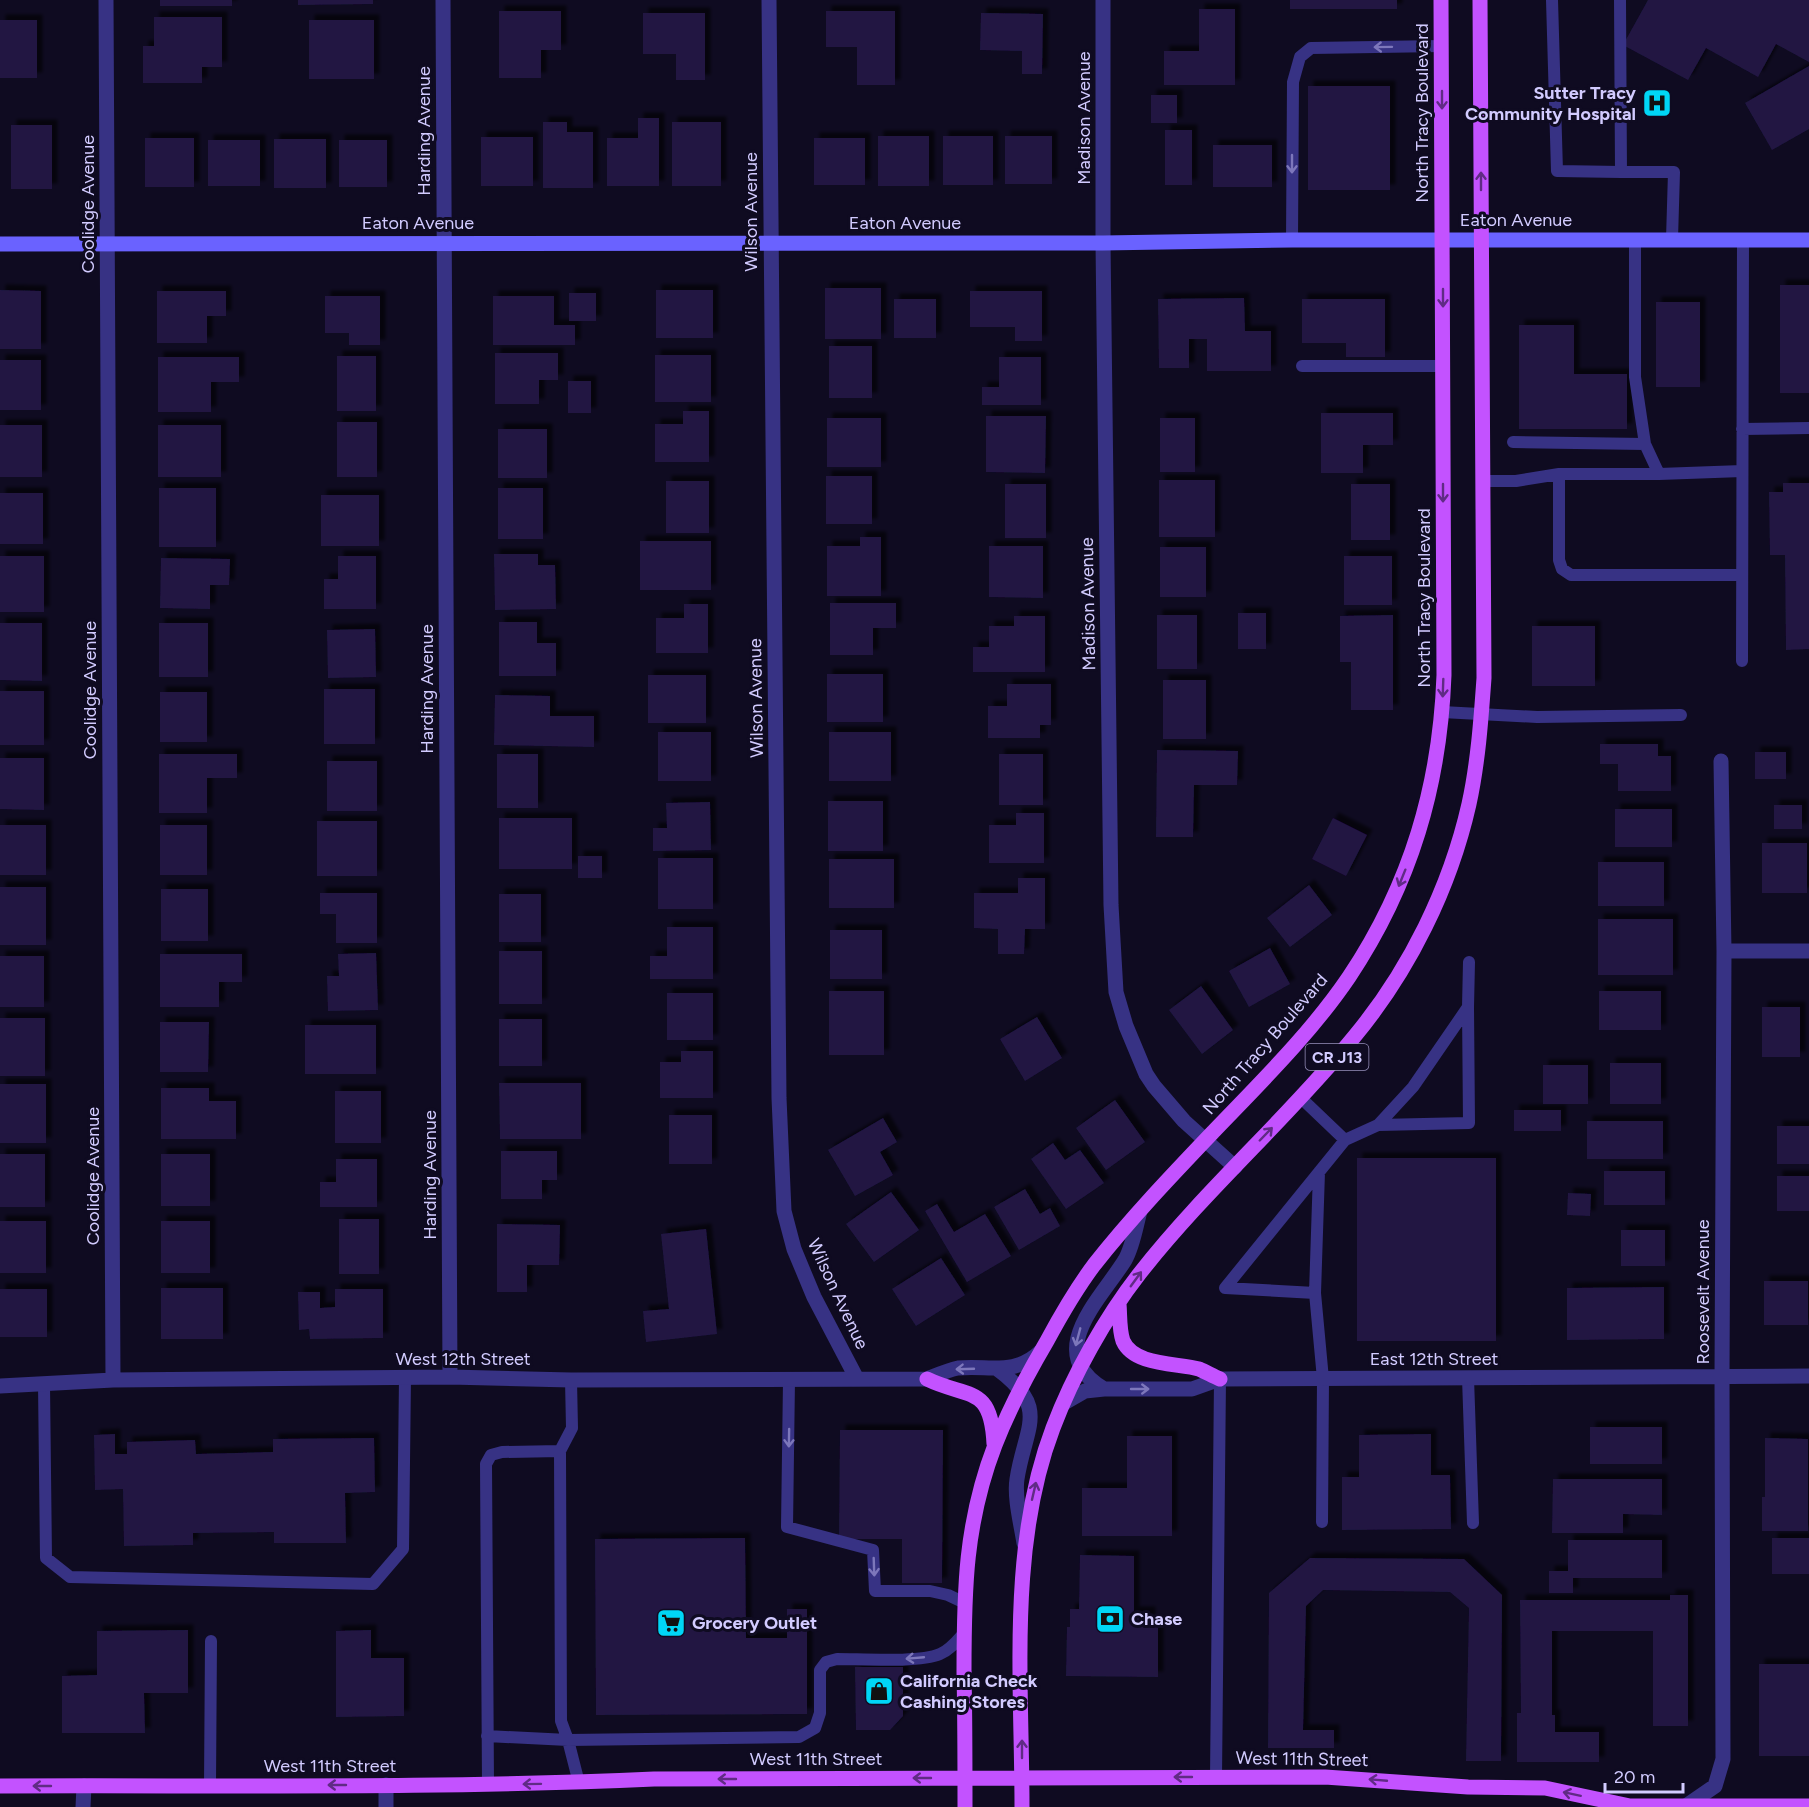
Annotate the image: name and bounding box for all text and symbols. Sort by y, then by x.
street label: North Tracy Boulevard [1411,23,1433,203]
one-way arrow [1373,41,1393,53]
street label: Madison Avenue [1073,51,1095,185]
street label: Harding Avenue [413,66,435,196]
place label: Sutter Tracy Community Hospital [1465,82,1637,125]
hospital icon: Sutter Tracy Community Hospital [1641,87,1673,119]
one-way arrow [1436,90,1448,110]
street label: Coolidge Avenue [77,135,99,273]
street label: Wilson Avenue [740,152,762,272]
one-way arrow [1286,154,1298,174]
one-way arrow [1475,171,1487,191]
street label: Eaton Avenue [1460,209,1572,231]
street label: Eaton Avenue [362,212,474,234]
street label: Eaton Avenue [849,212,961,234]
one-way arrow [1437,288,1449,308]
one-way arrow [1437,483,1449,503]
street label: North Tracy Boulevard [1413,508,1435,688]
street label: Madison Avenue [1076,537,1100,671]
street label: Coolidge Avenue [79,621,101,759]
street label: Harding Avenue [416,624,438,754]
street label: Wilson Avenue [744,638,768,758]
one-way arrow [1438,678,1449,698]
one-way arrow [1396,868,1407,887]
street label: North Tracy Boulevard [1198,969,1332,1119]
road number: CR J13 [1306,1044,1368,1070]
street label: Coolidge Avenue [82,1107,104,1245]
street label: Harding Avenue [419,1110,441,1240]
one-way arrow [1259,1127,1273,1142]
street label: Roosevelt Avenue [1692,1219,1714,1365]
street label: Wilson Avenue [803,1235,873,1353]
one-way arrow [1130,1272,1142,1288]
one-way arrow [1072,1327,1083,1346]
street label: West 12th Street [395,1348,531,1370]
street label: East 12th Street [1370,1348,1499,1370]
one-way arrow [956,1363,976,1374]
one-way arrow [1129,1383,1149,1395]
one-way arrow [783,1428,795,1448]
one-way arrow [1029,1482,1041,1501]
one-way arrow [868,1557,879,1577]
bank icon: Chase [1094,1603,1126,1635]
supermarket icon: Grocery Outlet [655,1607,687,1639]
place label: Chase [1131,1608,1182,1630]
place label: Grocery Outlet [692,1612,817,1634]
one-way arrow [905,1653,925,1664]
place label: California Check Cashing Stores [900,1670,1038,1713]
shop icon: California Check Cashing Stores [863,1675,895,1707]
one-way arrow [1016,1739,1028,1759]
street label: West 11th Street [1236,1747,1369,1771]
street label: West 11th Street [750,1748,882,1770]
street label: West 11th Street [264,1755,396,1777]
scale bar [1605,1756,1683,1794]
text: 20 m [1614,1766,1655,1788]
one-way arrow [1174,1771,1194,1783]
one-way arrow [912,1772,932,1784]
one-way arrow [717,1773,737,1785]
one-way arrow [1369,1774,1389,1785]
one-way arrow [522,1778,542,1790]
one-way arrow [327,1779,347,1791]
one-way arrow [32,1780,52,1792]
one-way arrow [1563,1788,1583,1799]

